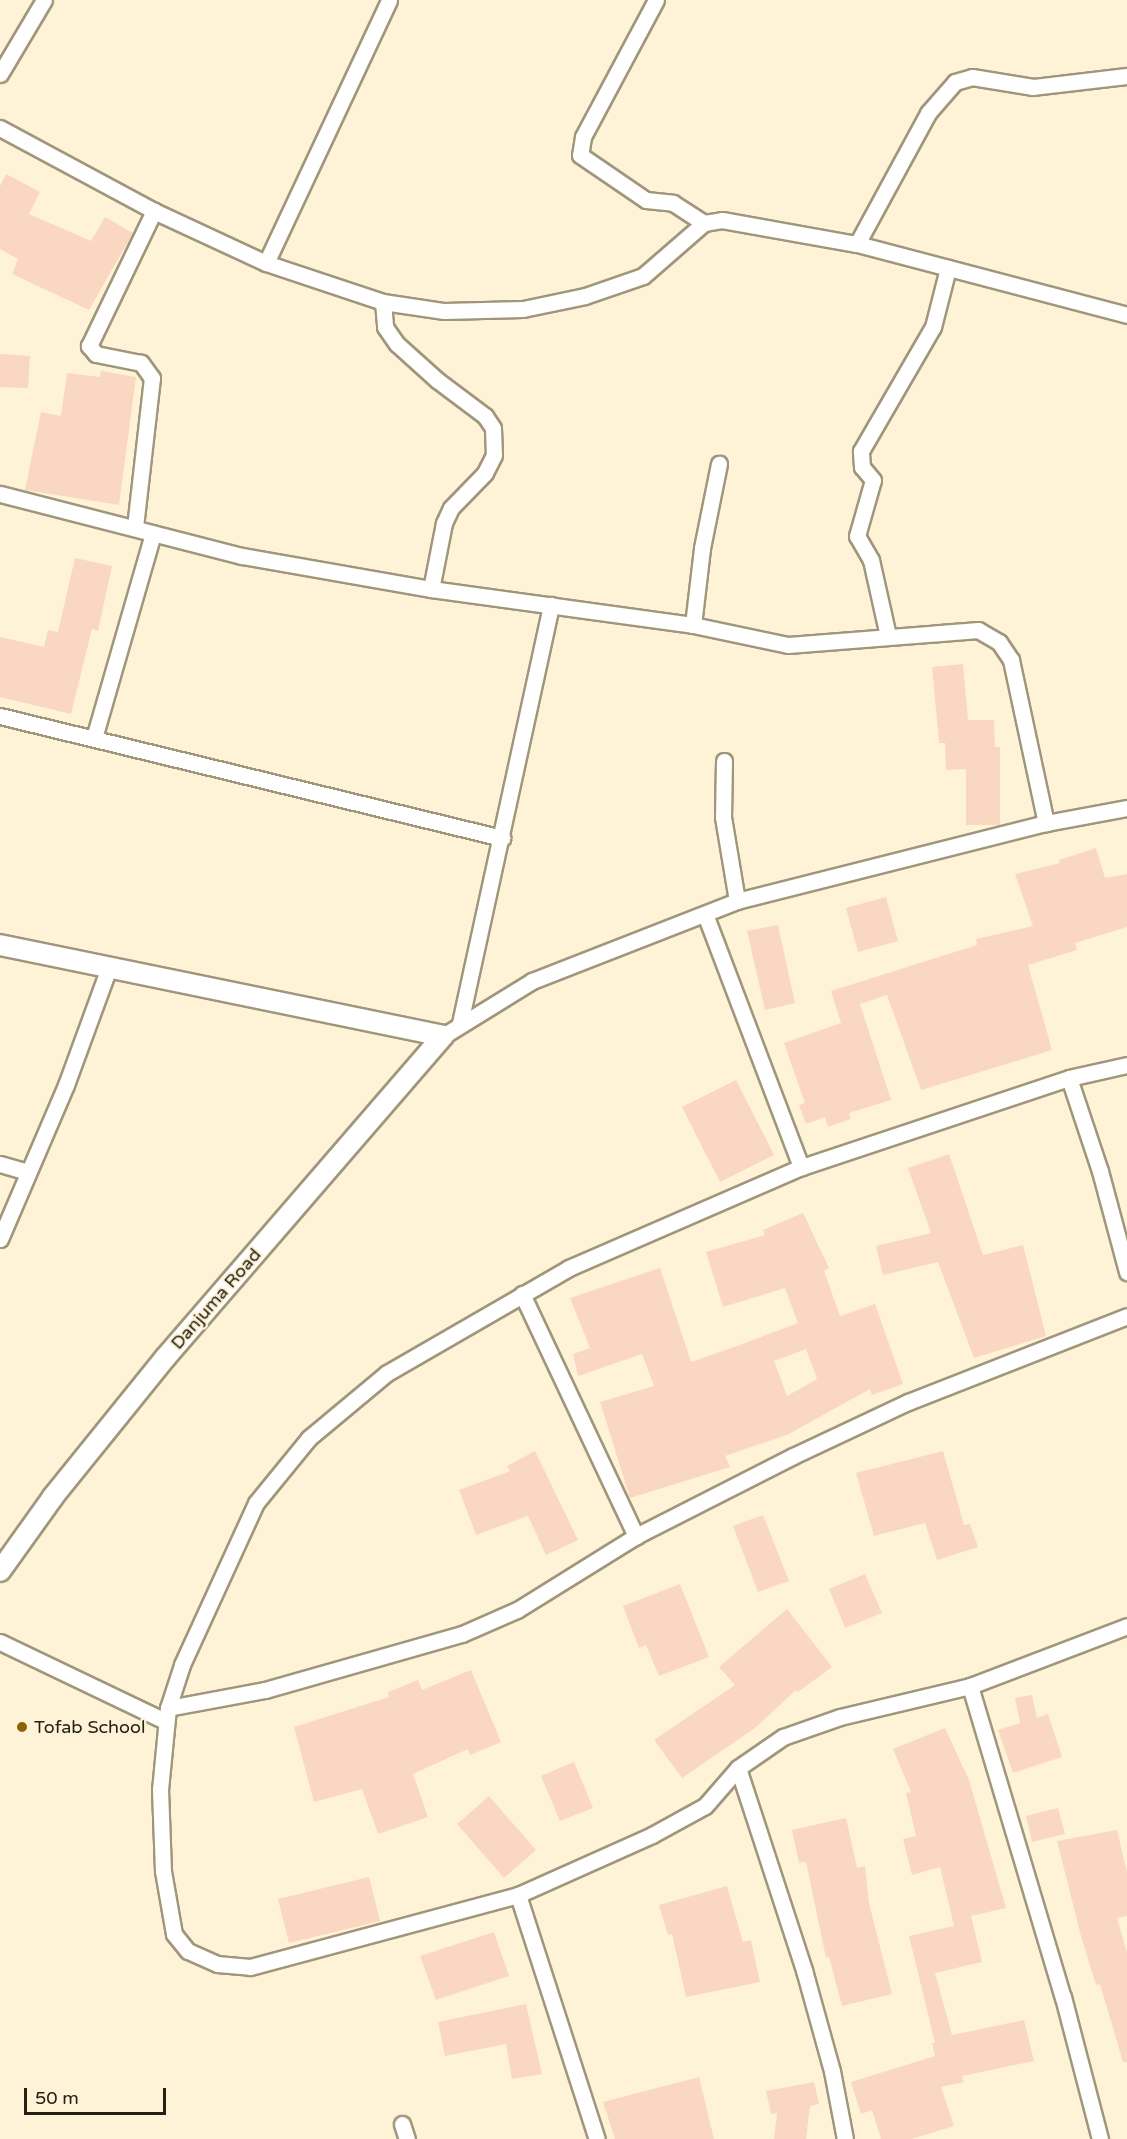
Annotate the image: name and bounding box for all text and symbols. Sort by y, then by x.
street label: Danjuma Road [166,1244,266,1354]
place label: Tofab School [34,1716,145,1738]
marker: Tofab School [15,1720,29,1734]
scale bar [27,2076,170,2114]
text: 50 m [35,2087,79,2109]

